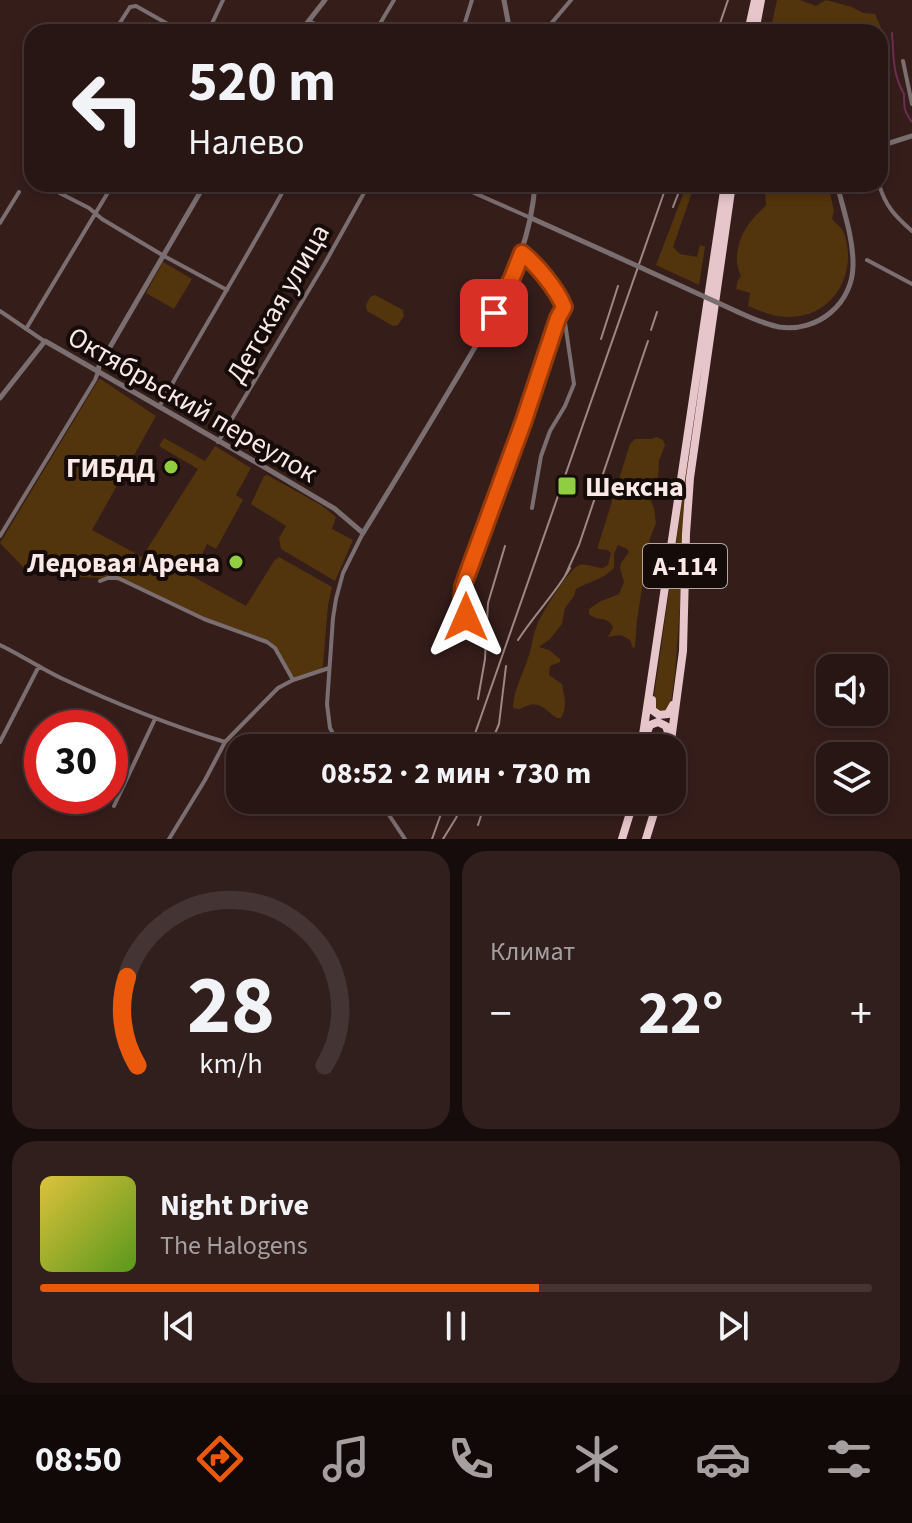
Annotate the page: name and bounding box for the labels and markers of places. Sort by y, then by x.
pin [460,279,528,347]
place label: ГИБДД [66,448,155,488]
marker: ГИБДД [162,458,180,476]
place label: Шексна [585,467,684,507]
marker: Шексна [556,475,578,497]
place label: Ледовая Арена [26,543,220,583]
marker: Ледовая Арена [227,553,245,571]

